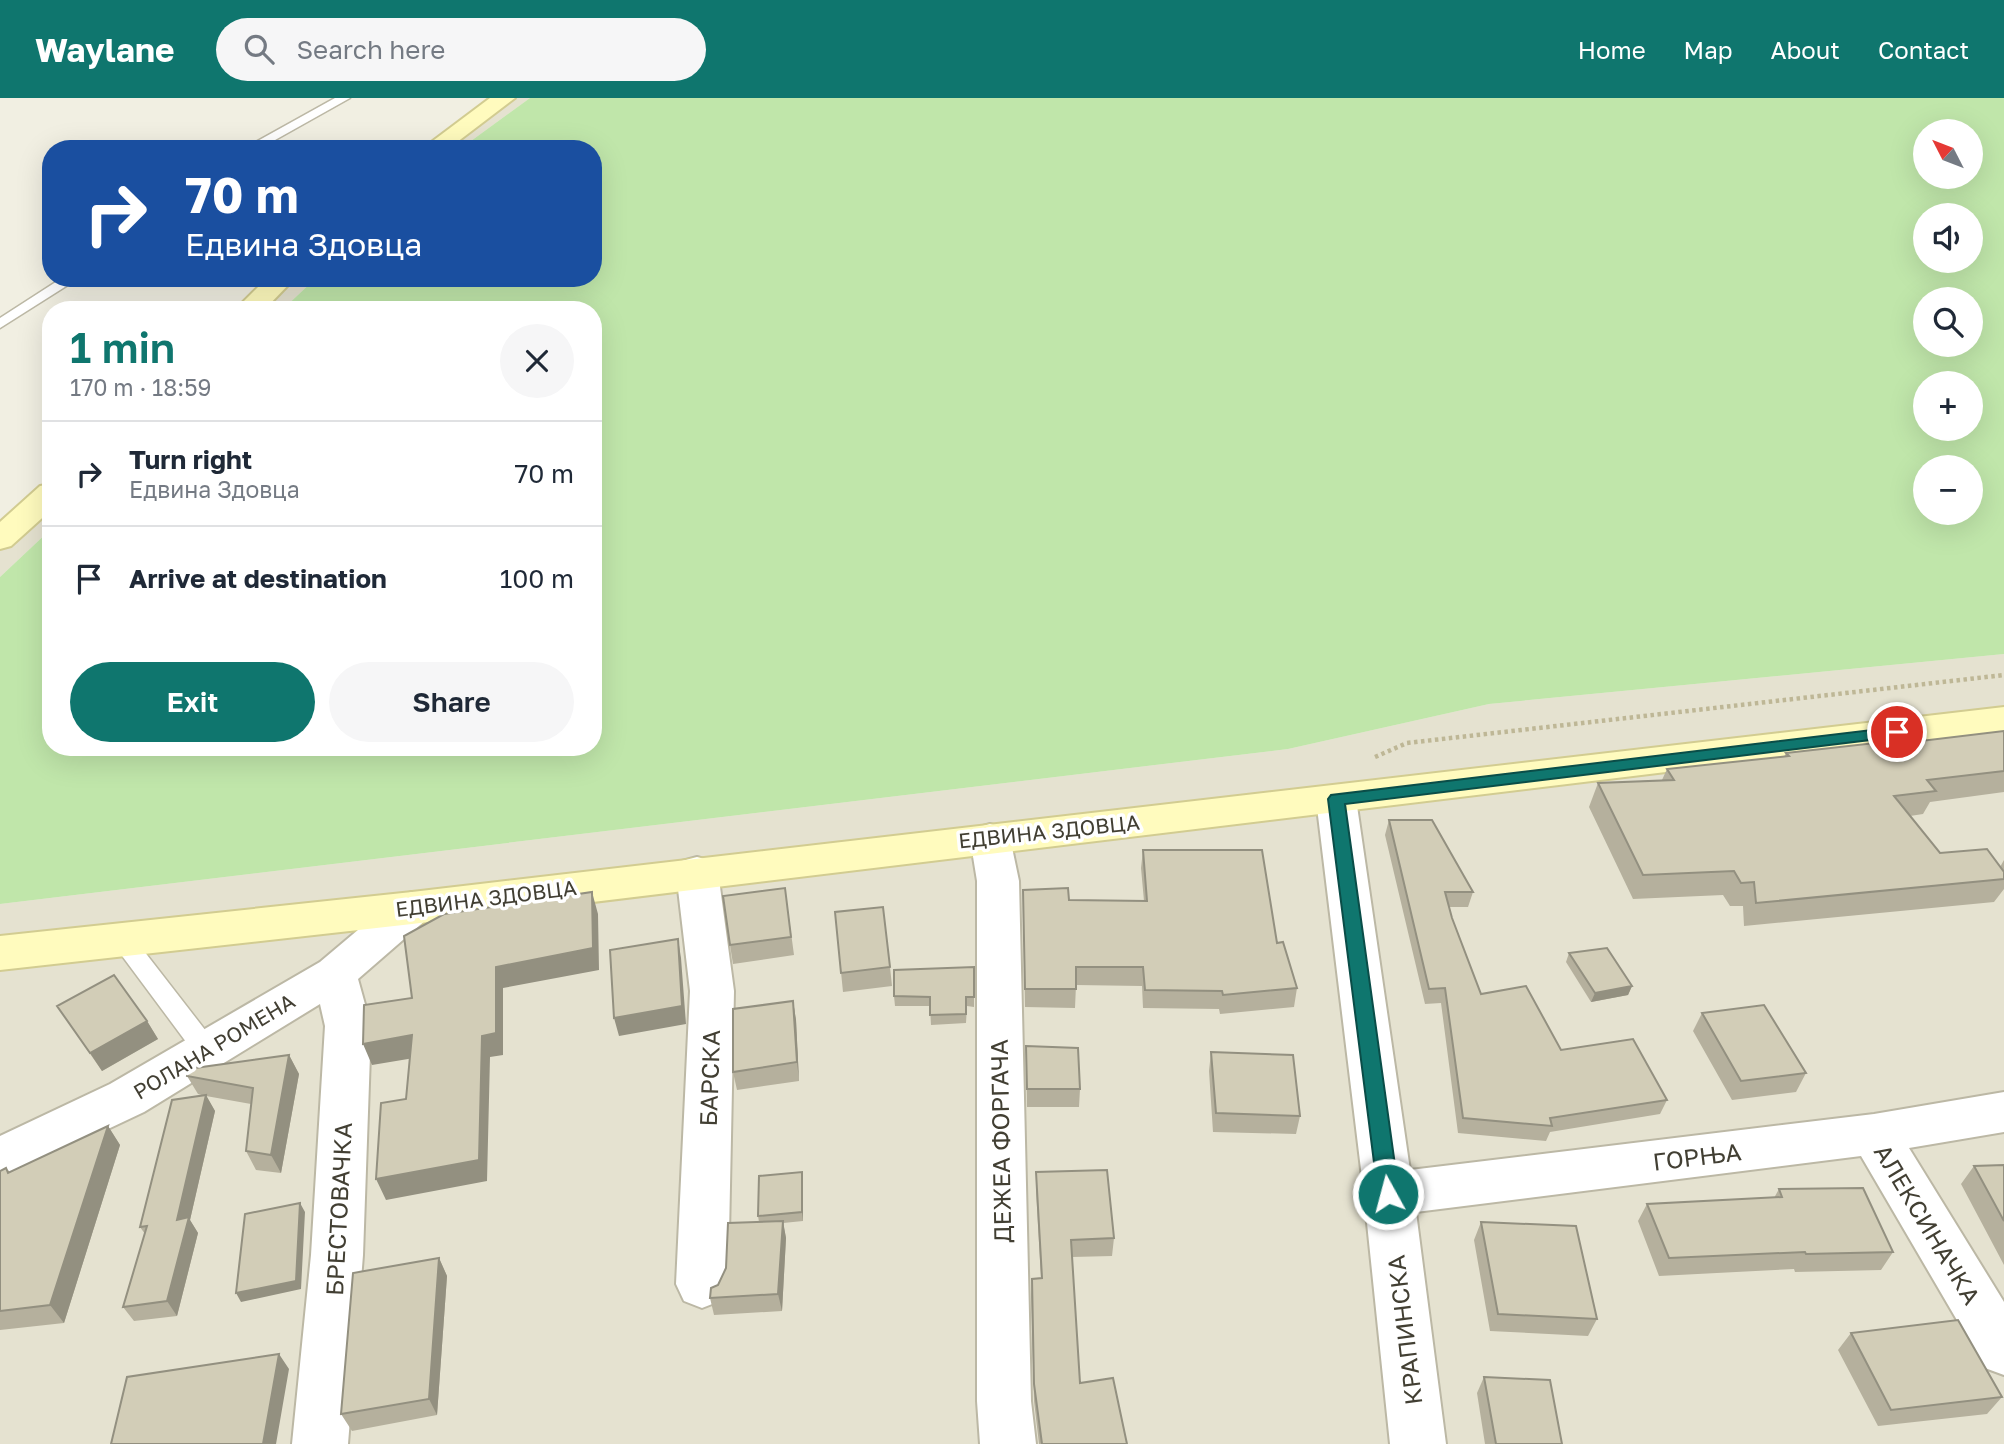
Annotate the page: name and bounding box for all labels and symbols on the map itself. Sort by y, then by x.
north arrow [1913,119,1983,189]
pin [1867,702,1927,762]
street label: ЕДВИНА ЗДОВЦА [957,809,1141,853]
street label: ЕДВИНА ЗДОВЦА [394,874,578,922]
street label: РОЛАНА РОМЕНА [129,988,299,1104]
street label: БАРСКА [693,1029,725,1127]
street label: ДЕЖЕА ФОРГАЧА [984,1039,1016,1243]
street label: БРЕСТОВАЧКА [319,1121,357,1297]
street label: ГОРЊА [1651,1136,1743,1176]
street label: АЛЕКСИНАЧКА [1869,1139,1987,1309]
position arrow [1351,1157,1425,1231]
street label: КРАПИНСКА [1380,1253,1428,1407]

